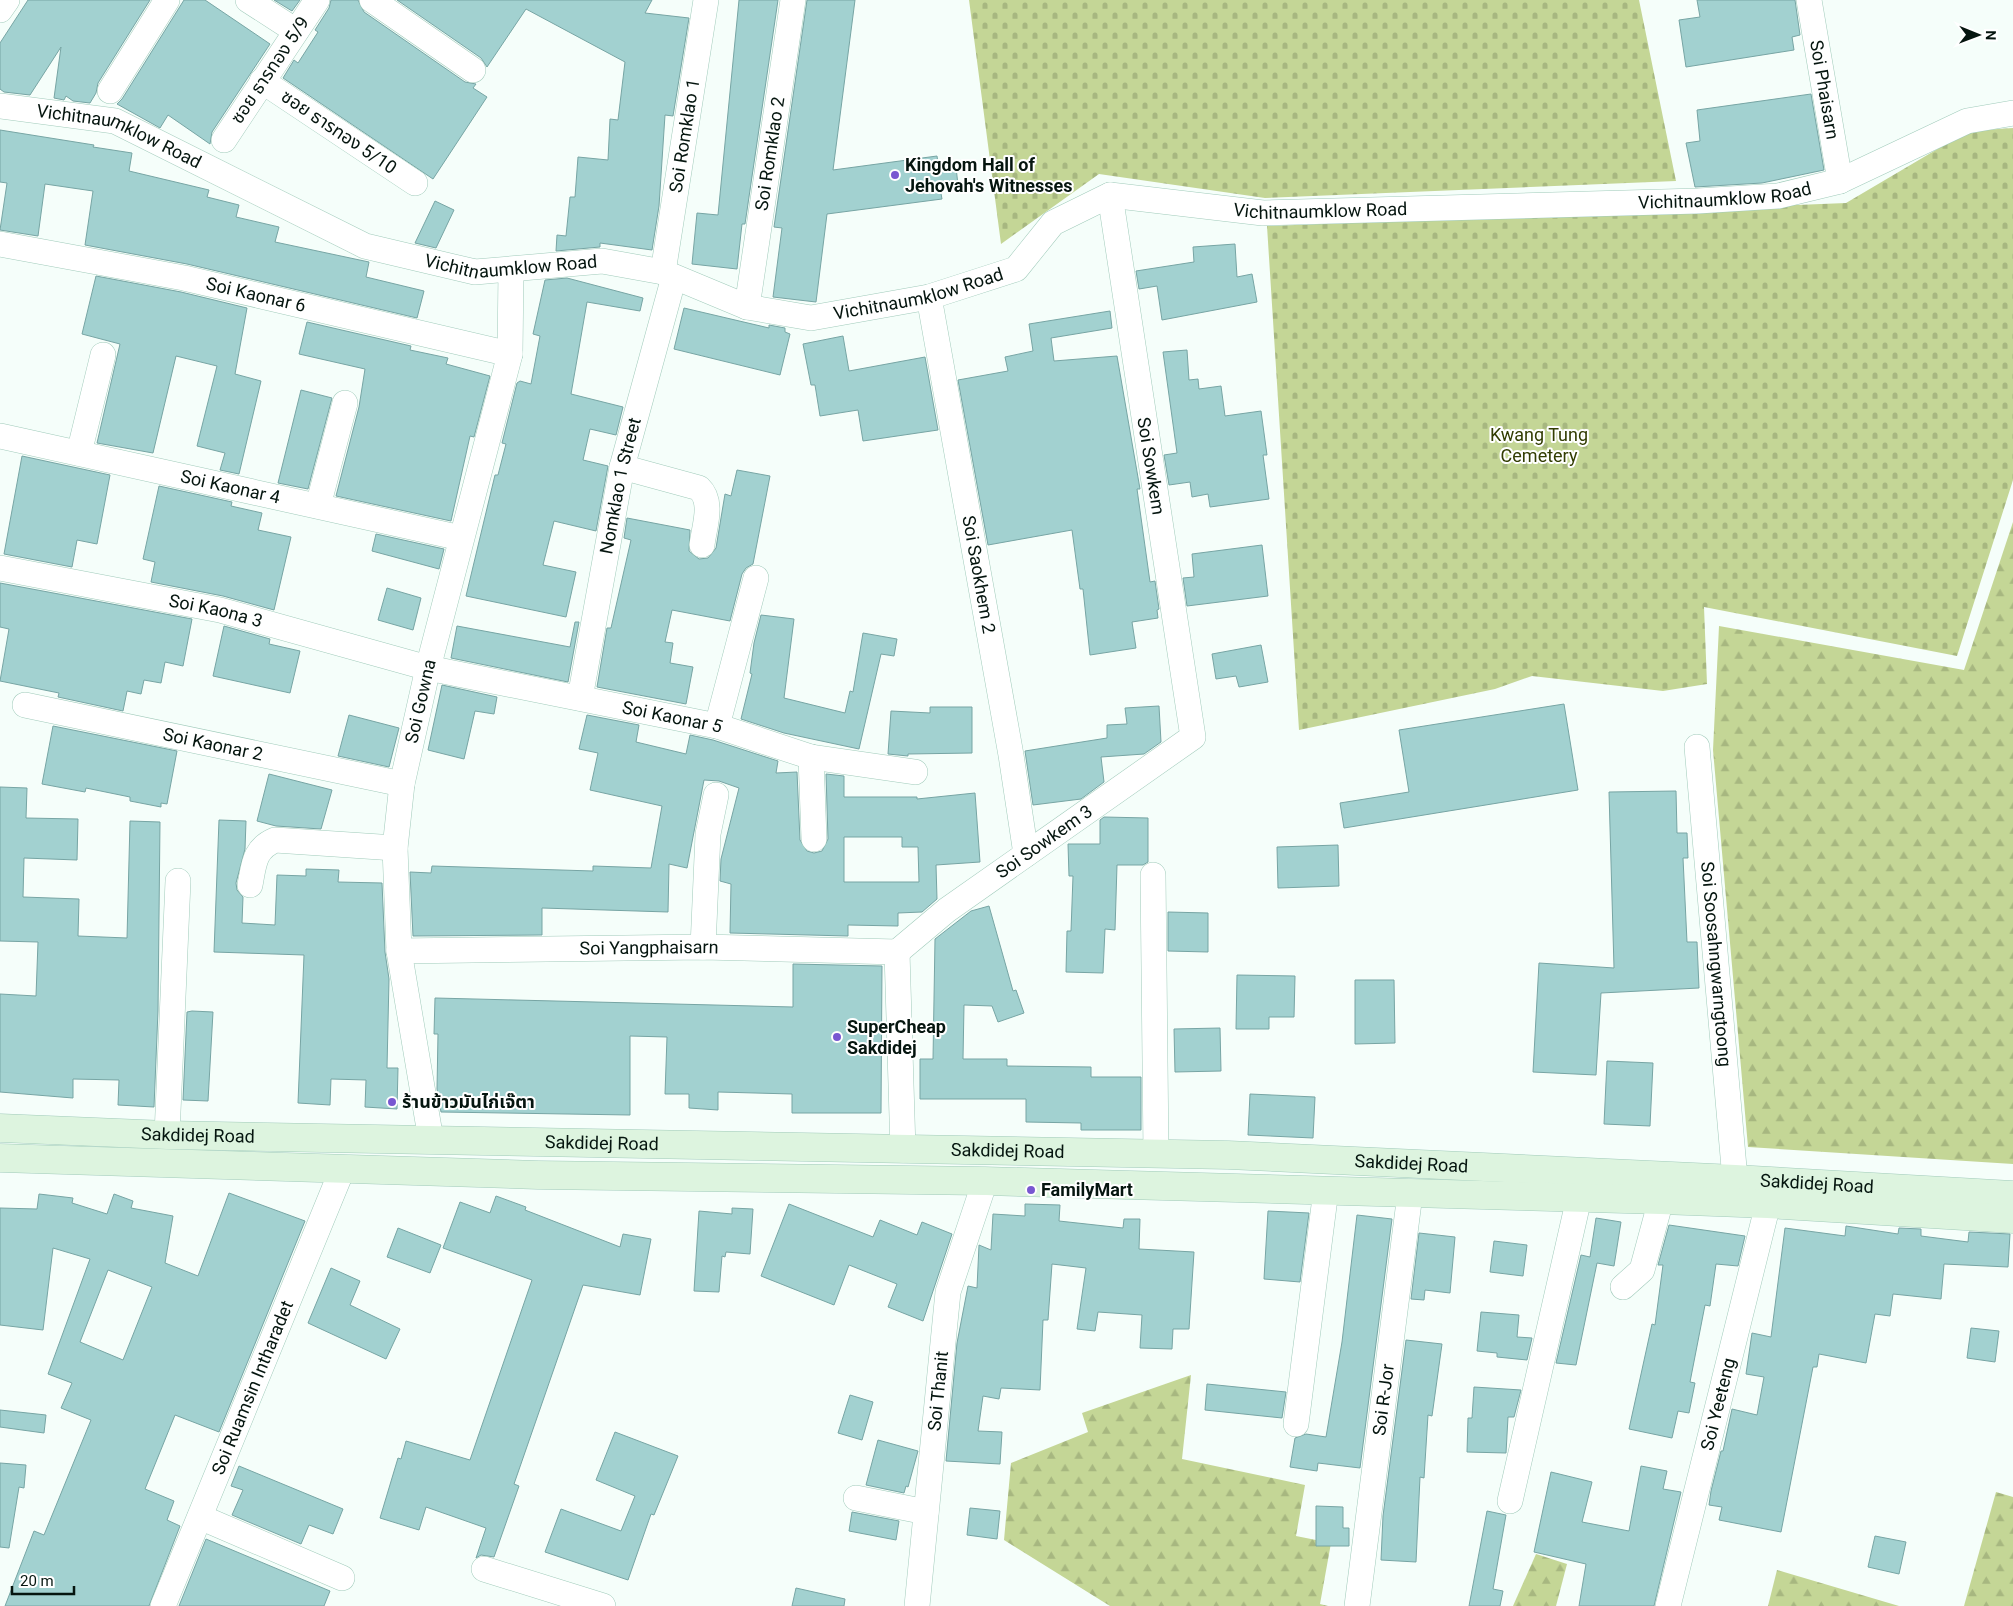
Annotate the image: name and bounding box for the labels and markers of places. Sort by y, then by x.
place label: Kingdom Hall of Jehovah's Witnesses [905,154,1073,196]
marker: Kingdom Hall of Jehovah's Witnesses [889,169,901,181]
place label: SuperCheap Sakdidej [847,1016,946,1058]
marker: SuperCheap Sakdidej [831,1031,843,1043]
place label: ร้านข้าวมันไก่เจ๊ตา [402,1091,535,1112]
marker: ร้านข้าวมันไก่เจ๊ตา [386,1096,398,1108]
place label: FamilyMart [1041,1179,1133,1200]
marker: FamilyMart [1025,1184,1037,1196]

